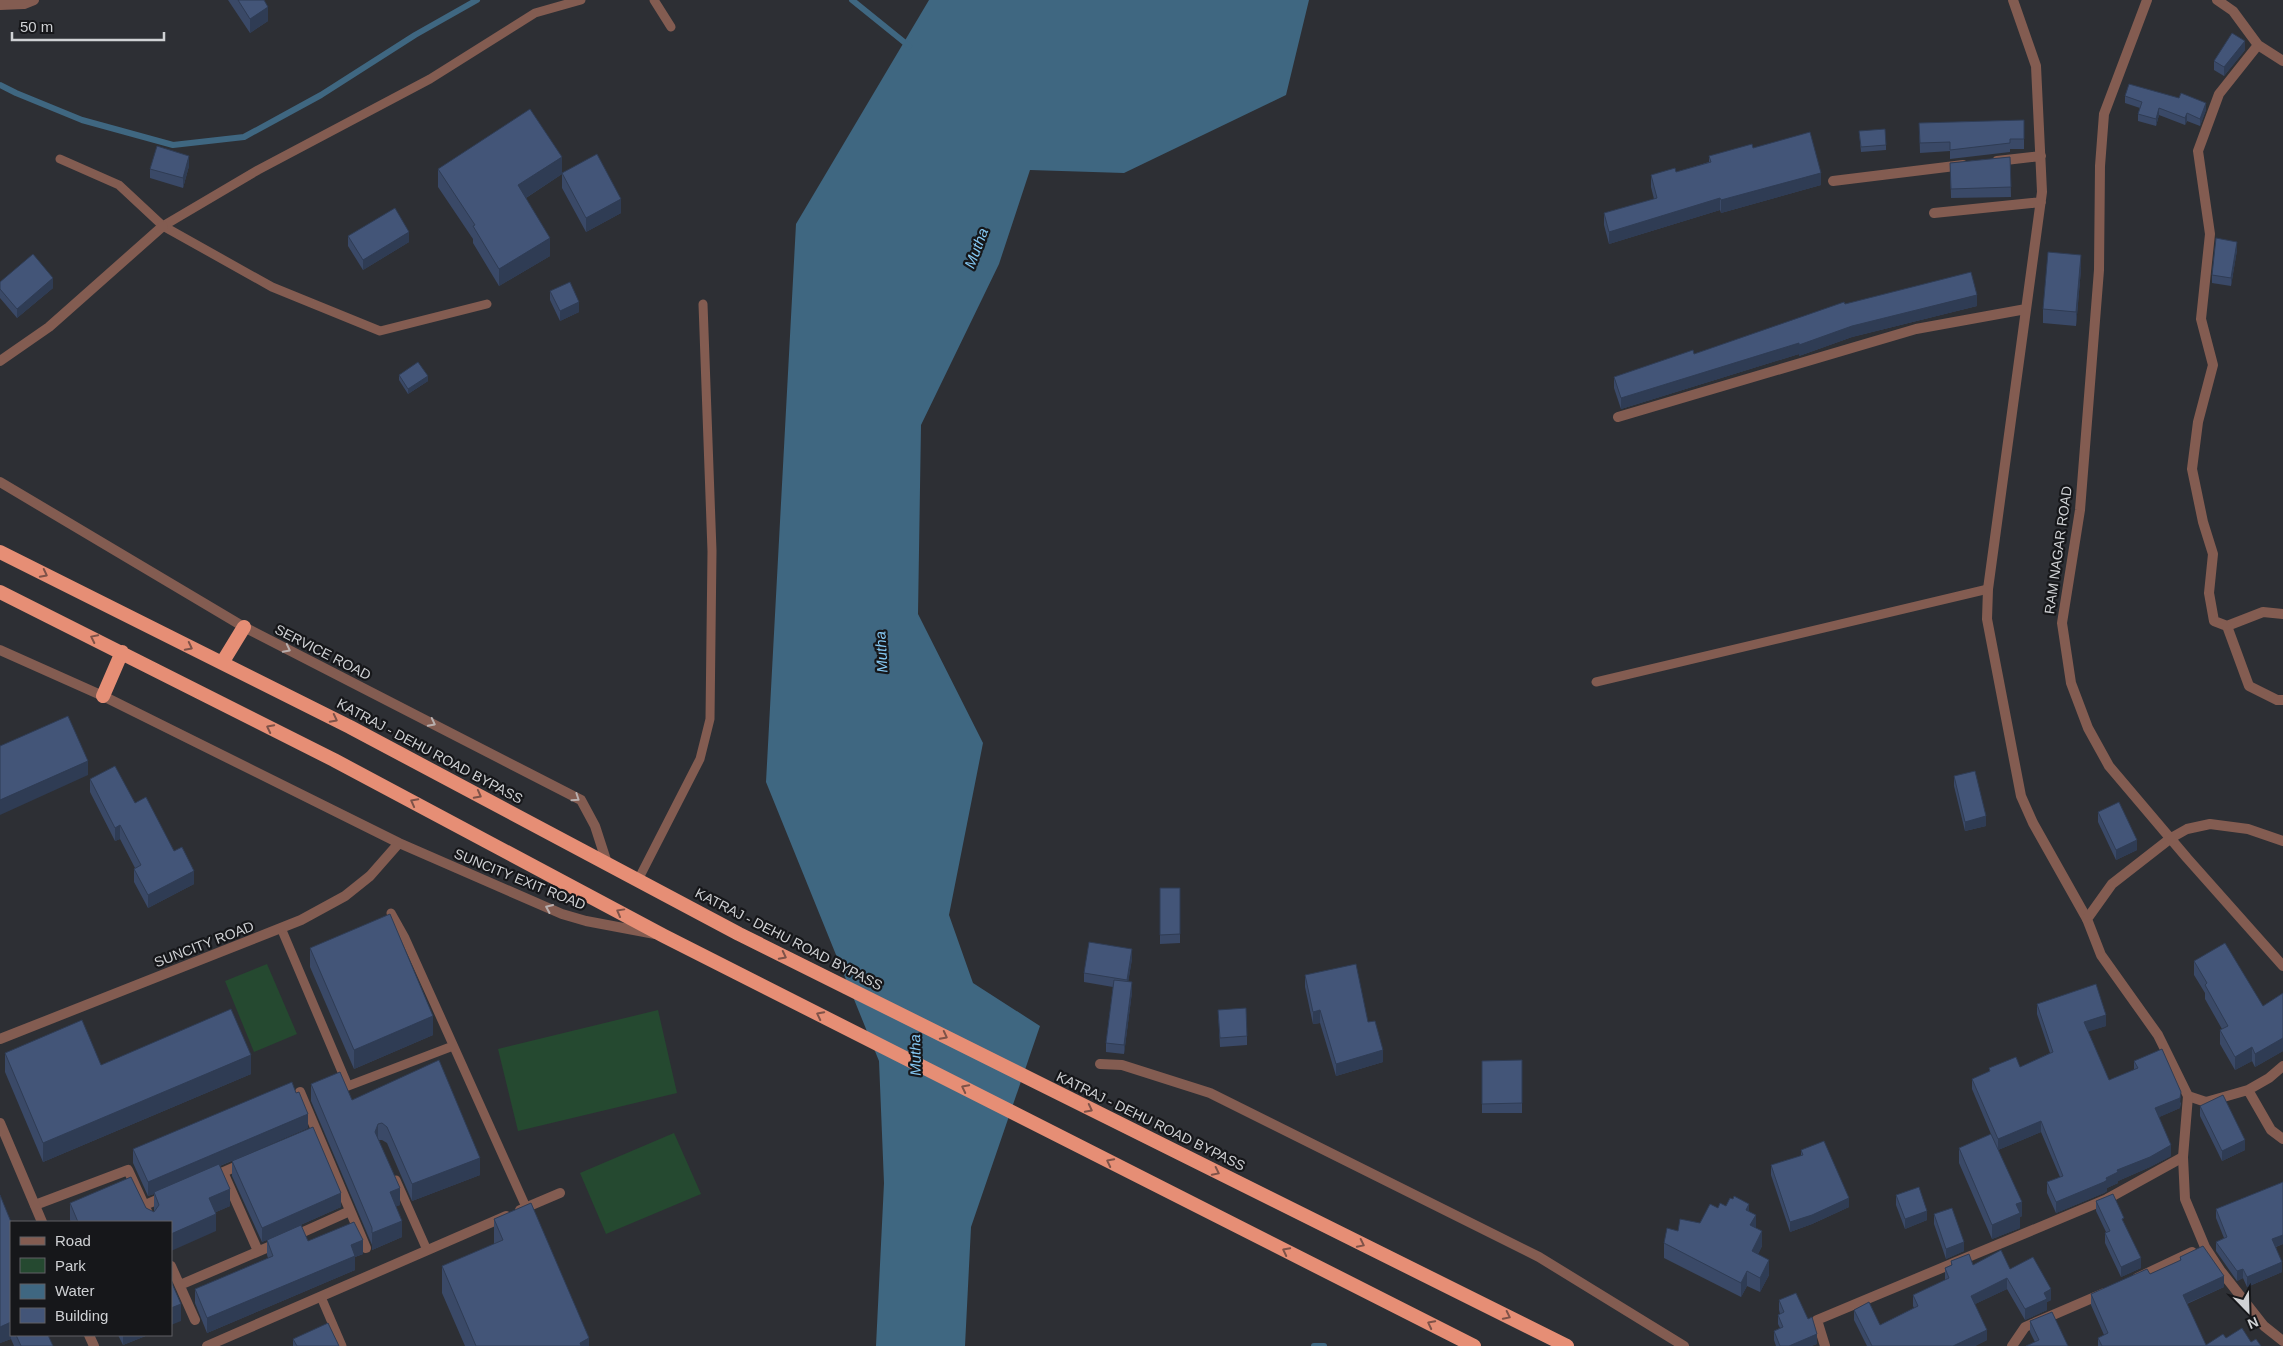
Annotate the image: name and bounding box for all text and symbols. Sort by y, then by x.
scale bar [12,10,165,42]
text: 50 m [20,18,53,35]
water label: Mutha [961,225,991,271]
street label: RAM NAGAR ROAD [2041,485,2075,615]
one-way arrow [38,568,47,578]
street label: SERVICE ROAD [272,621,374,683]
water label: Mutha [871,631,891,673]
one-way arrow [90,634,99,644]
one-way arrow [184,641,193,651]
one-way arrow [282,643,291,653]
street label: KATRAJ - DEHU ROAD BYPASS [334,695,526,807]
one-way arrow [329,713,338,723]
one-way arrow [427,717,436,727]
one-way arrow [266,723,275,734]
one-way arrow [473,789,482,799]
one-way arrow [570,792,580,801]
one-way arrow [411,799,420,809]
street label: SUNCITY EXIT ROAD [452,845,588,913]
street label: KATRAJ - DEHU ROAD BYPASS [693,885,885,993]
one-way arrow [545,904,554,915]
one-way arrow [616,908,625,918]
street label: SUNCITY ROAD [152,918,256,970]
one-way arrow [778,950,787,960]
one-way arrow [816,1011,825,1021]
one-way arrow [939,1030,948,1040]
water label: Mutha [906,1034,924,1076]
street label: KATRAJ - DEHU ROAD BYPASS [1054,1068,1248,1174]
one-way arrow [961,1084,970,1094]
one-way arrow [1084,1102,1093,1112]
one-way arrow [1106,1158,1115,1168]
one-way arrow [1211,1165,1220,1176]
legend [10,1221,172,1336]
text: Road [55,1232,91,1249]
one-way arrow [1356,1238,1365,1248]
one-way arrow [1282,1247,1291,1257]
text: Park [55,1257,86,1274]
text: Water [55,1282,94,1299]
north arrow [2223,1286,2273,1336]
text: Building [55,1307,108,1324]
one-way arrow [1502,1310,1511,1320]
text: N [2245,1314,2261,1332]
one-way arrow [1427,1320,1436,1330]

